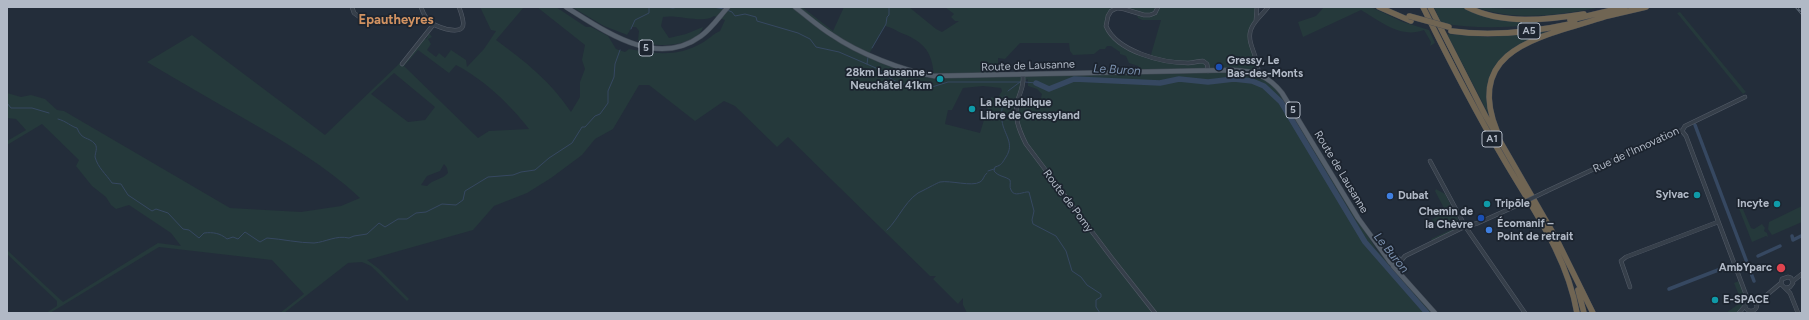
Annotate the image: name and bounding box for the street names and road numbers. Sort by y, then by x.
road number: A5 [1518,23,1540,39]
road number: 5 [639,40,653,56]
street label: Route de Lausanne [981,58,1075,74]
road number: 5 [1286,102,1300,118]
street label: Rue de l'Innovation [1591,124,1681,176]
street label: Route de Lausanne [1311,128,1371,216]
road number: A1 [1482,131,1502,147]
street label: Route de Pomy [1040,167,1096,235]

